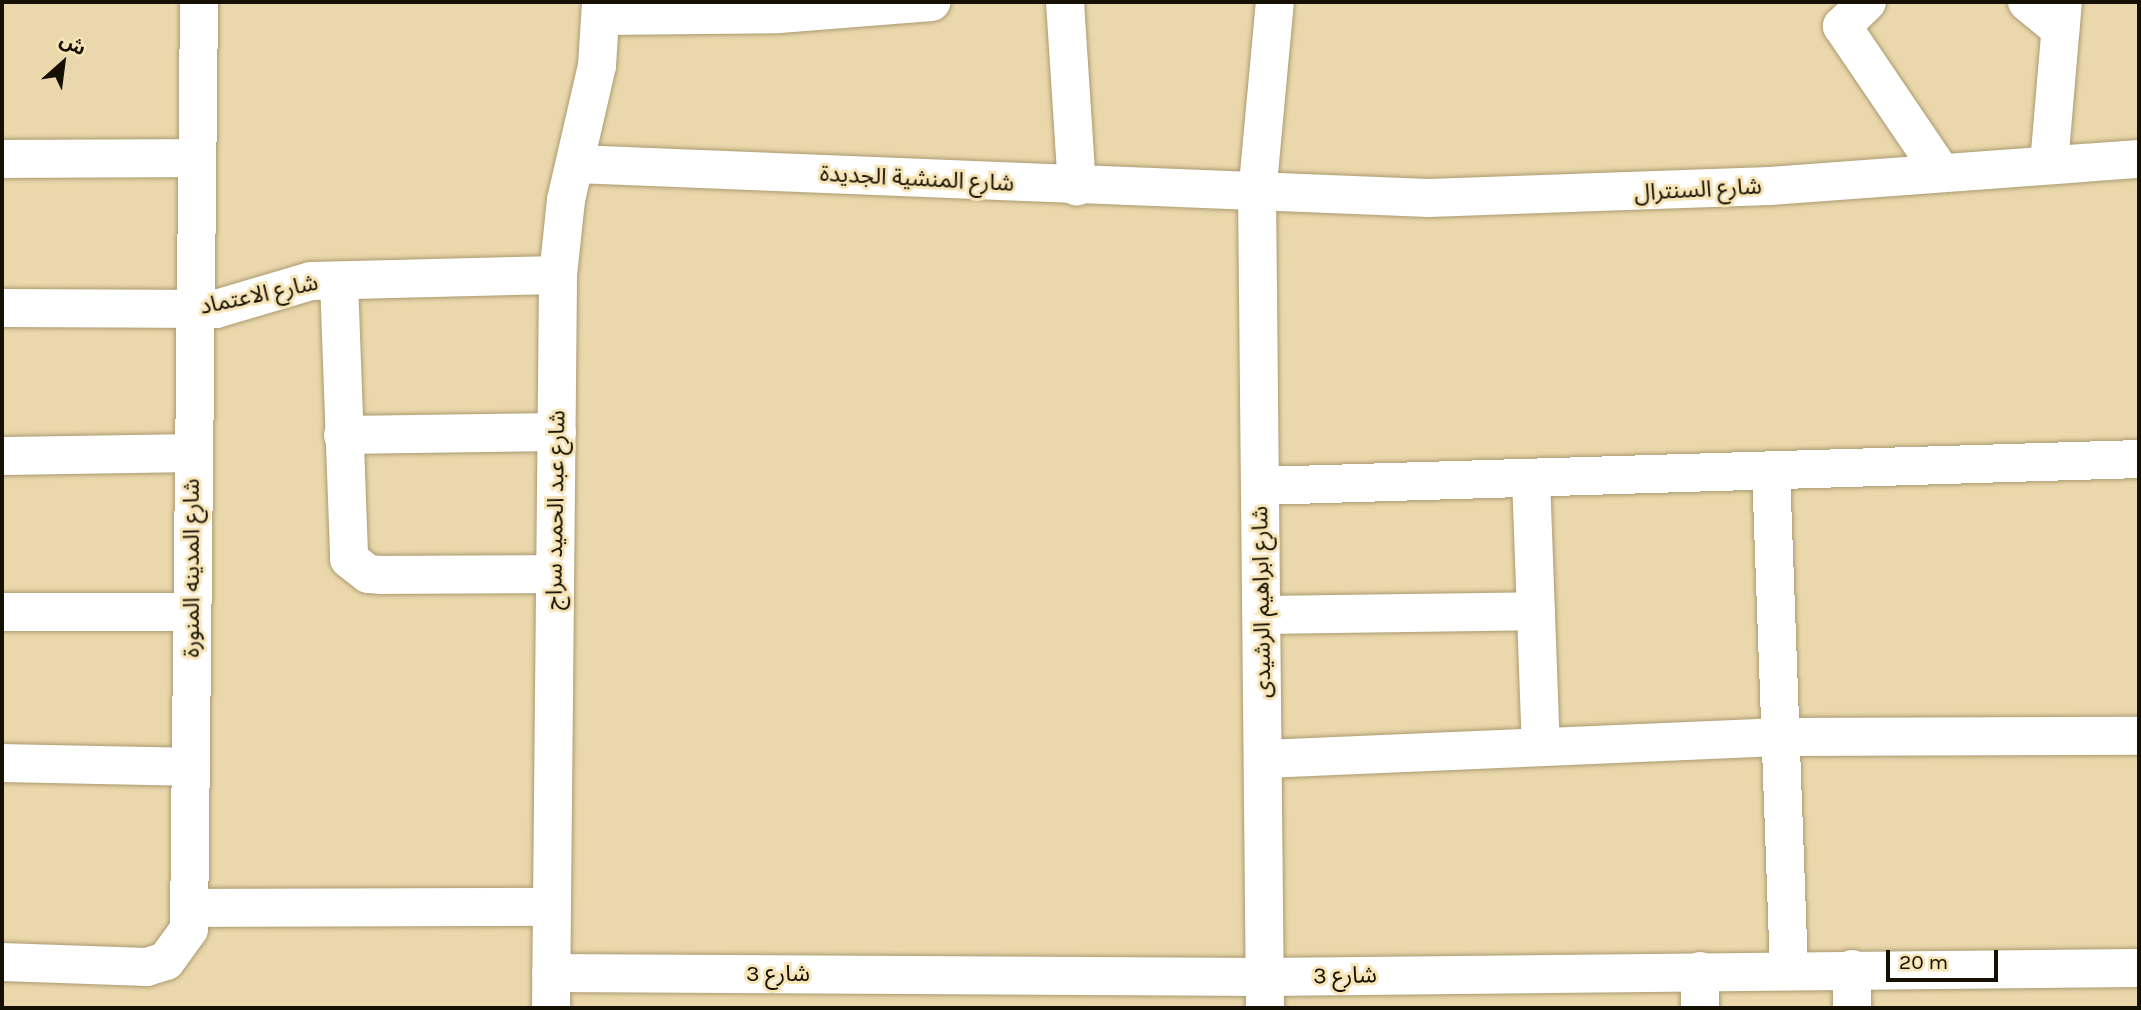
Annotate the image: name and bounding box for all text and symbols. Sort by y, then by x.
north arrow [28,28,98,98]
text: ش [56,29,90,60]
street label: شارع المنشية الجديدة [819,160,1015,198]
street label: شارع السنترال [1633,173,1763,207]
street label: شارع الاعتماد [197,269,321,321]
street label: شارع عبد الحميد سراج [540,410,572,610]
street label: شارع المدينه المنورة [178,478,206,658]
street label: شارع ابراهيم الرشيدى [1247,506,1277,698]
scale bar [1889,936,2001,980]
text: 20 m [1899,950,1948,974]
street label: شارع 3 [746,960,810,988]
street label: شارع 3 [1313,962,1377,990]

